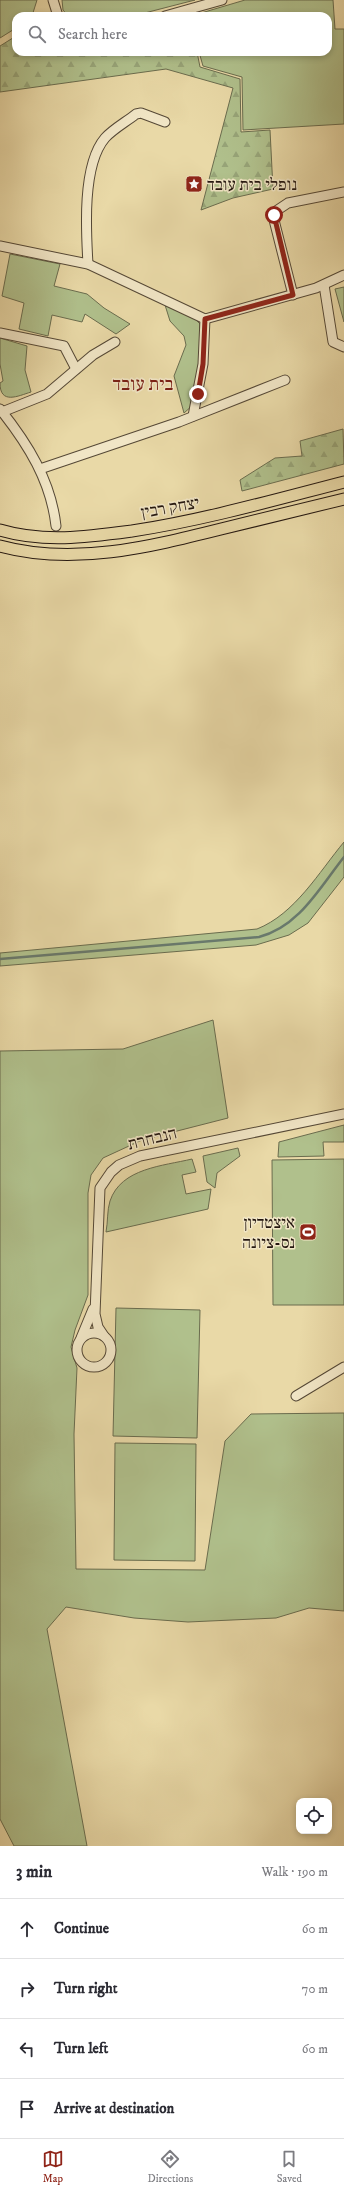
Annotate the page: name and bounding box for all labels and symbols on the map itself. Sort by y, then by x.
place icon: נופלי בית עובד [184,174,204,194]
place label: נופלי בית עובד [207,174,297,196]
route start [265,206,283,224]
district label: בית עובד [113,373,174,396]
route end [189,385,207,403]
street label: יצחק רבין [139,492,201,524]
street label: הנבחרת [125,1122,179,1156]
place label: איצטדיון נס-ציונה [242,1212,295,1254]
sports icon: איצטדיון נס-ציונה [298,1222,318,1242]

